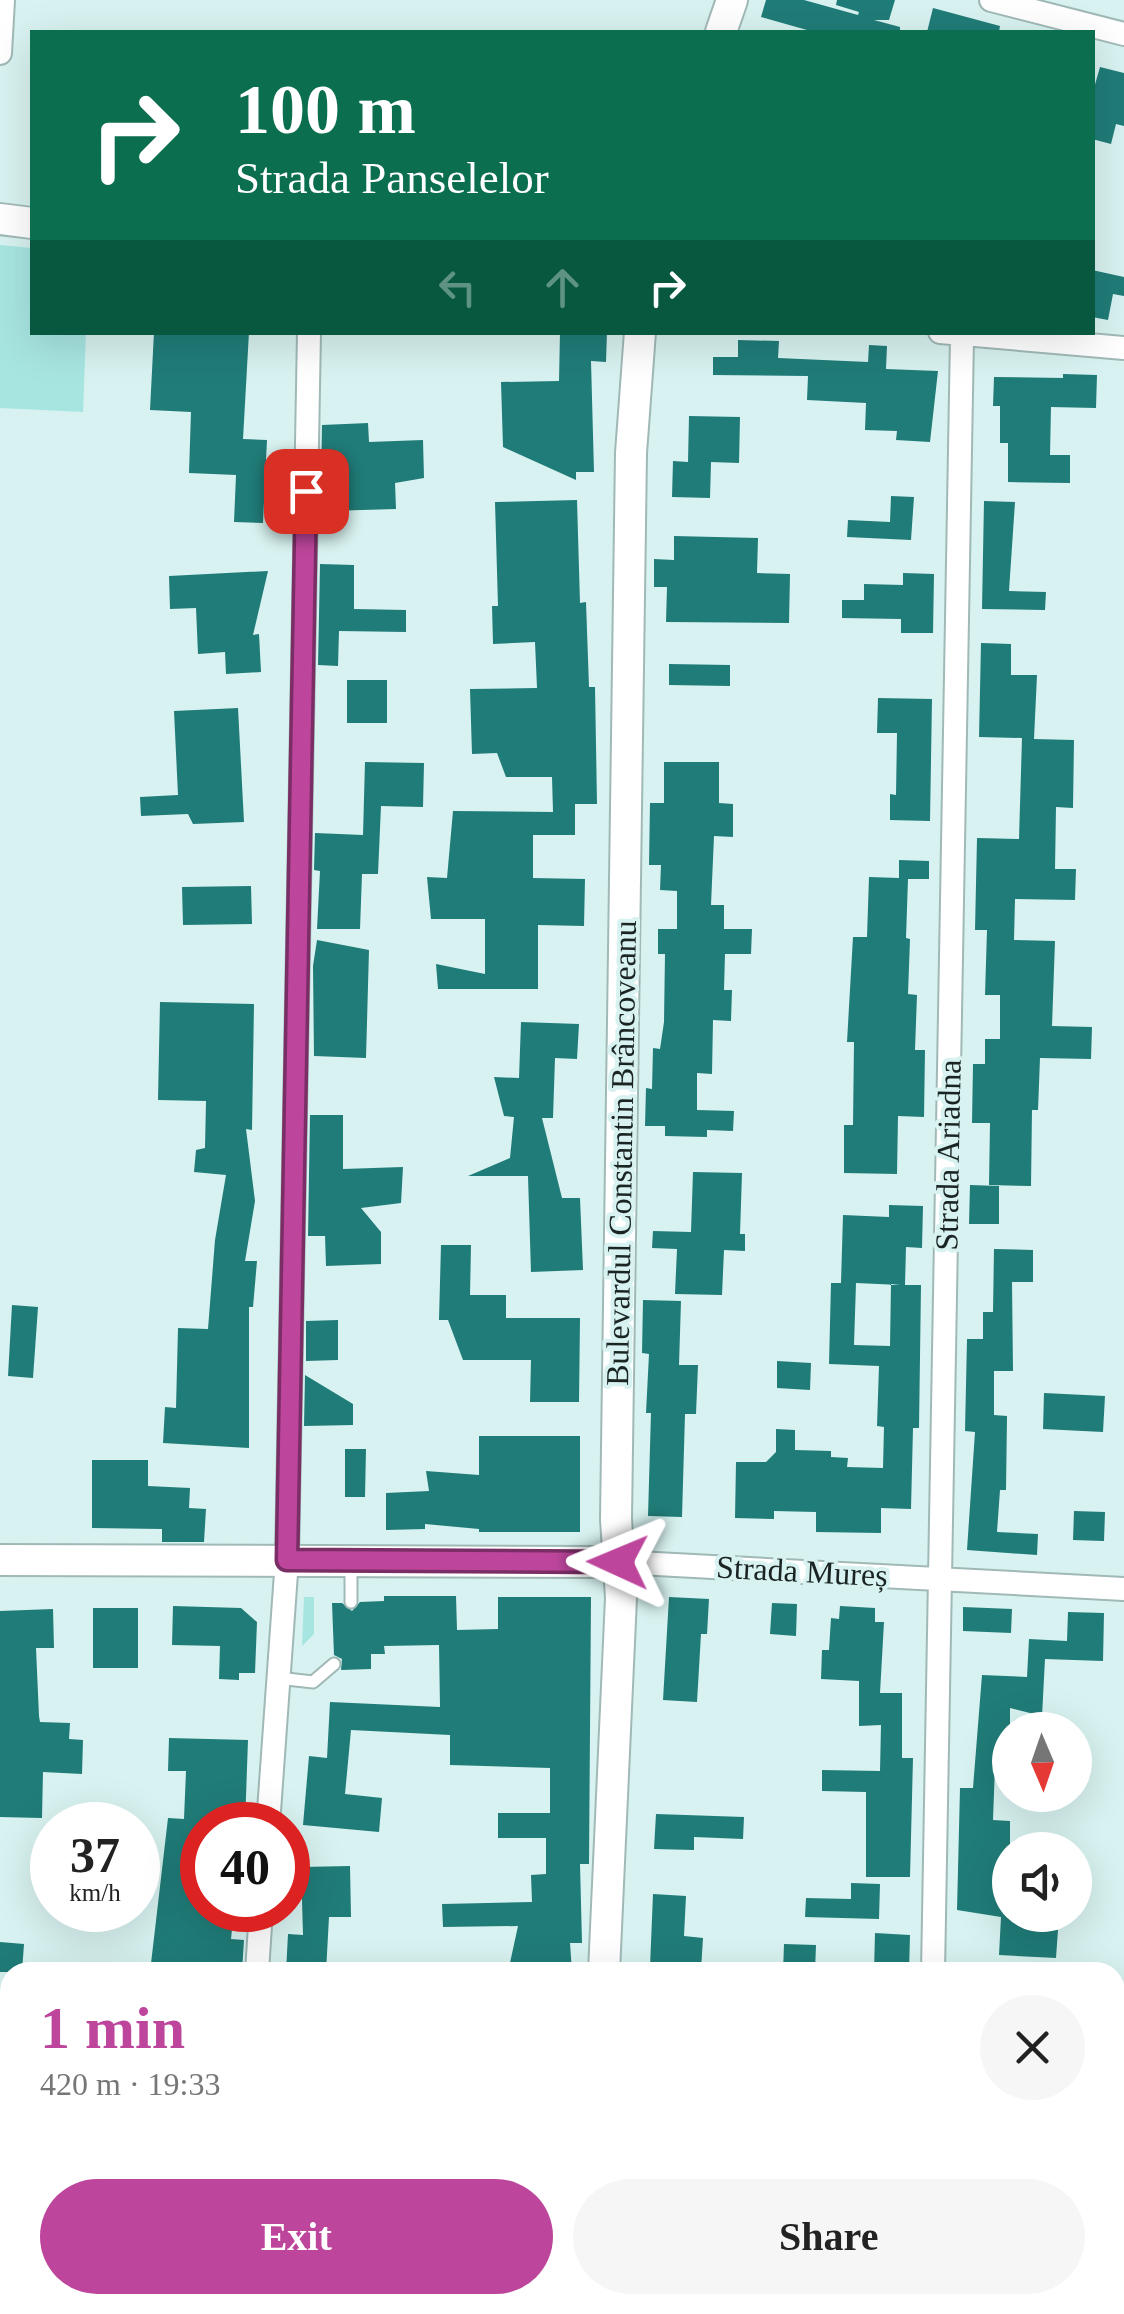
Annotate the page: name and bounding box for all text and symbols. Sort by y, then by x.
icon: right [70,70,200,200]
text: 100 m [235,71,416,148]
text: Strada Panselelor [235,153,549,203]
icon: left [430,260,485,315]
icon: ahead [535,260,590,315]
icon: right [640,260,695,315]
pin [264,449,349,534]
icon: arrive [279,464,334,519]
street label: Bulevardul Constantin Brâncoveanu [599,920,643,1386]
street label: Strada Ariadna [928,1059,968,1251]
position arrow [566,1510,670,1614]
street label: Strada Mureș [715,1549,889,1593]
north arrow [992,1712,1092,1812]
map controls [992,1712,1092,1932]
speed limit sign: 40 [180,1802,310,1932]
text: 37 [70,1827,120,1883]
button: sound [992,1832,1092,1932]
text: km/h [69,1879,121,1906]
text: 1 min [40,1995,185,2061]
button: close [980,1995,1085,2100]
text: 420 m · 19:33 [40,2066,220,2102]
button: Exit [40,2179,553,2294]
button: Share [573,2179,1085,2294]

